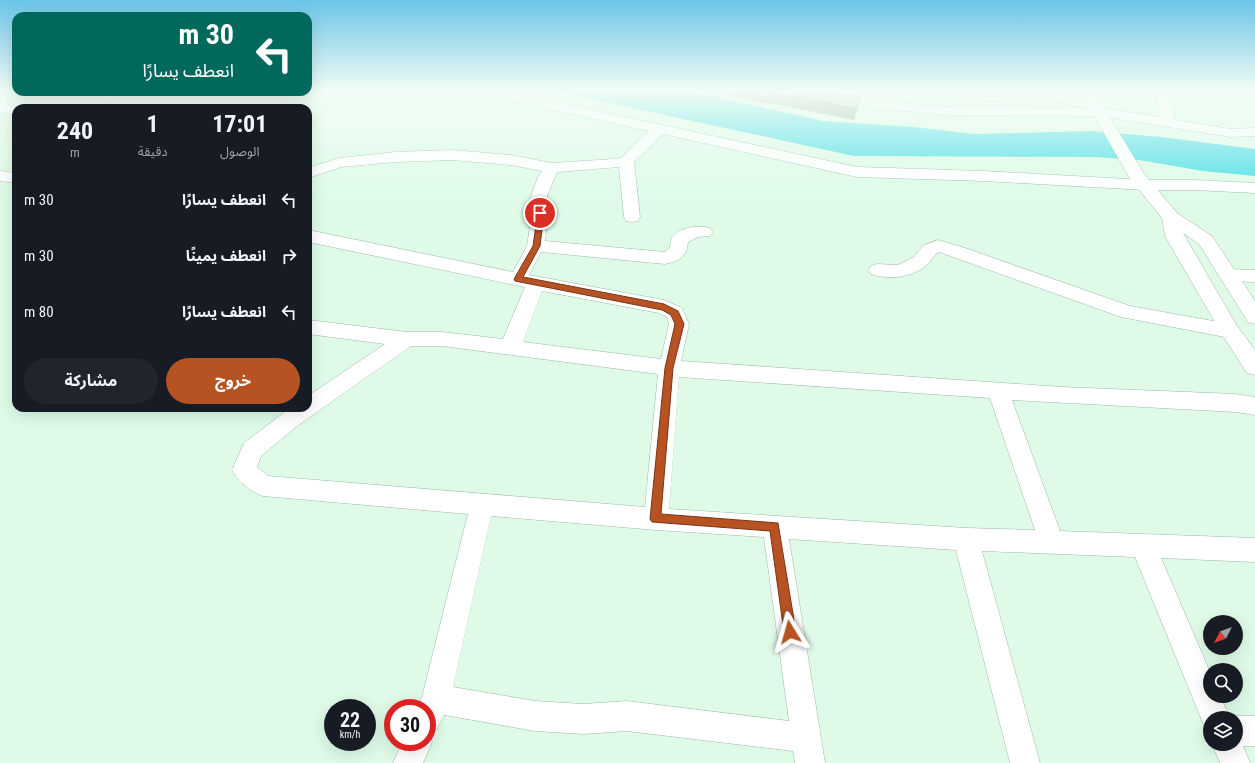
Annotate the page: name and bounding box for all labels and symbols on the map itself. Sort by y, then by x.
pin [523,196,557,230]
position arrow [769,611,811,653]
north arrow [1203,615,1243,655]
speed limit sign: 30 [384,699,436,751]

